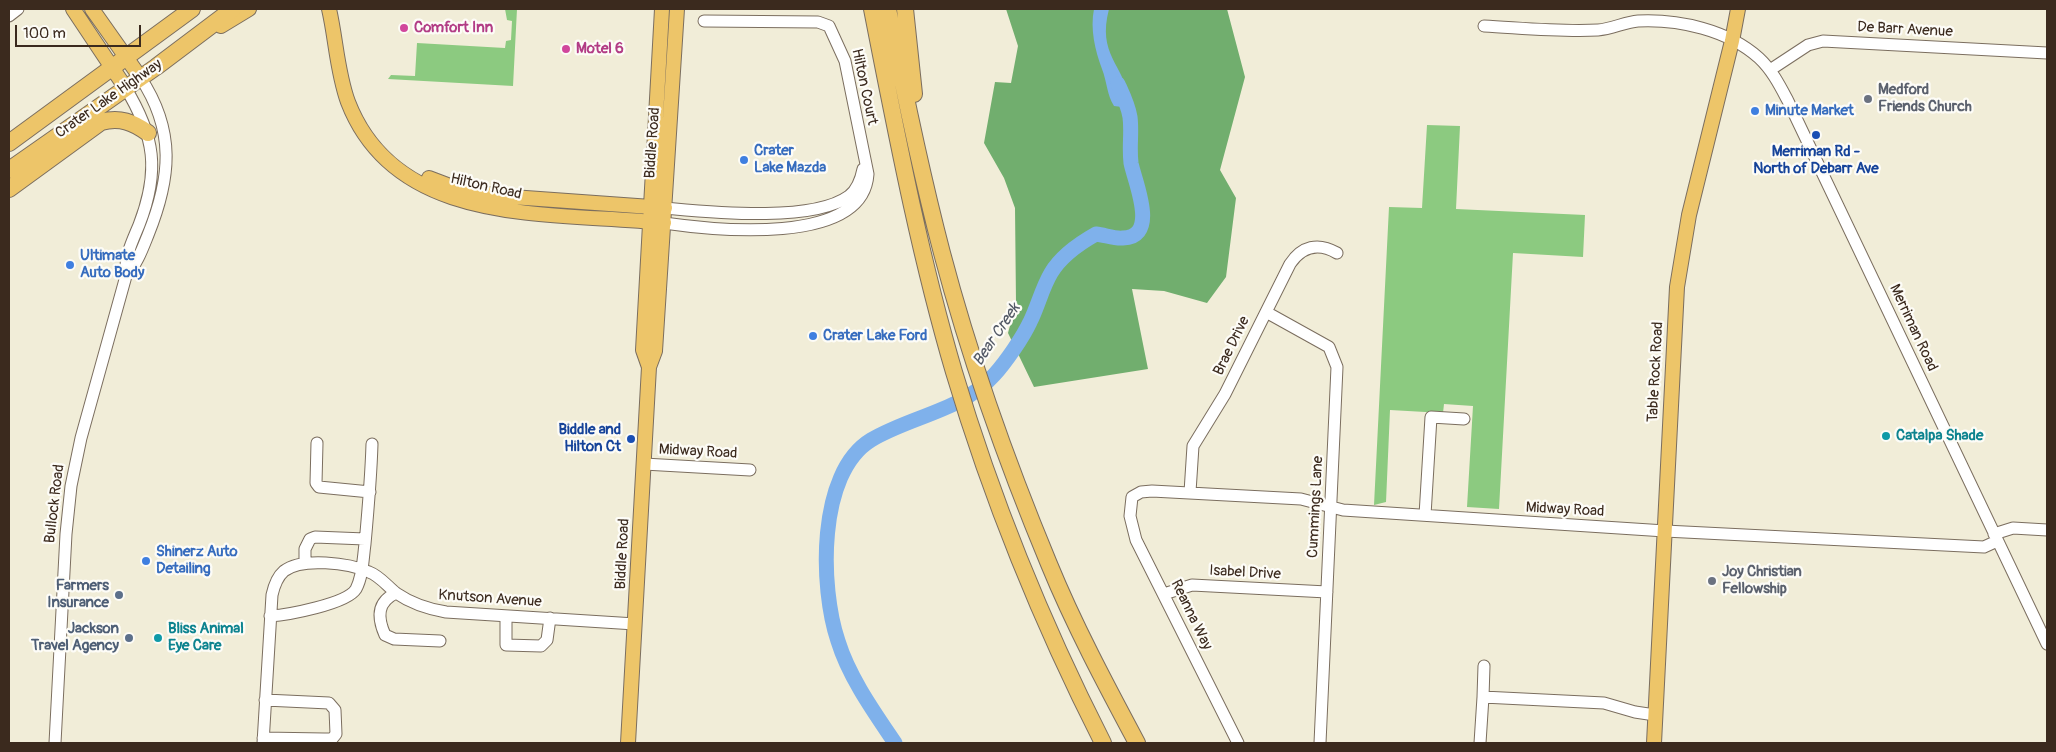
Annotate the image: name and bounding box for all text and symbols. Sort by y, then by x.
scale bar [18,15,144,47]
place label: Comfort Inn [414,19,493,37]
street label: De Barr Avenue [1857,19,1953,41]
marker: Comfort Inn [398,22,410,34]
text: 100 m [23,24,66,43]
place label: Motel 6 [576,40,624,58]
marker: Motel 6 [560,43,572,55]
street label: Hilton Court [847,47,881,127]
street label: Crater Lake Highway [52,56,166,142]
place label: Medford Friends Church [1878,81,1972,116]
marker: Medford Friends Church [1862,93,1874,105]
place label: Minute Market [1765,102,1854,120]
marker: Minute Market [1749,105,1761,117]
street label: Biddle Road [642,107,664,179]
marker: Merriman Rd - North of Debarr Ave [1810,129,1822,141]
place label: Crater Lake Mazda [754,142,826,177]
place label: Merriman Rd - North of Debarr Ave [1753,143,1879,178]
marker: Crater Lake Mazda [738,154,750,166]
street label: Hilton Road [449,170,523,204]
place label: Ultimate Auto Body [80,247,144,282]
marker: Ultimate Auto Body [64,259,76,271]
street label: Merriman Road [1885,282,1941,374]
water label: Bear Creek [969,300,1025,370]
street label: Brae Drive [1210,314,1254,378]
street label: Table Rock Road [1644,321,1668,423]
place label: Crater Lake Ford [823,327,927,345]
marker: Crater Lake Ford [807,330,819,342]
place label: Biddle and Hilton Ct [559,421,621,456]
place label: Catalpa Shade [1896,427,1983,445]
marker: Catalpa Shade [1880,430,1892,442]
marker: Biddle and Hilton Ct [625,433,637,445]
street label: Midway Road [658,441,738,463]
street label: Cummings Lane [1304,455,1328,559]
street label: Bullock Road [41,463,69,545]
street label: Midway Road [1525,499,1605,521]
street label: Biddle Road [612,518,634,590]
place label: Shinerz Auto Detailing [156,543,238,578]
marker: Shinerz Auto Detailing [140,555,152,567]
street label: Isabel Drive [1209,562,1281,584]
place label: Joy Christian Fellowship [1722,563,1802,598]
marker: Joy Christian Fellowship [1706,575,1718,587]
place label: Farmers Insurance [47,577,109,612]
street label: Reanna Way [1166,577,1216,653]
street label: Knutson Avenue [438,586,542,612]
marker: Farmers Insurance [113,589,125,601]
place label: Jackson Travel Agency [31,620,119,655]
place label: Bliss Animal Eye Care [168,620,244,655]
marker: Jackson Travel Agency [123,632,135,644]
marker: Bliss Animal Eye Care [152,632,164,644]

